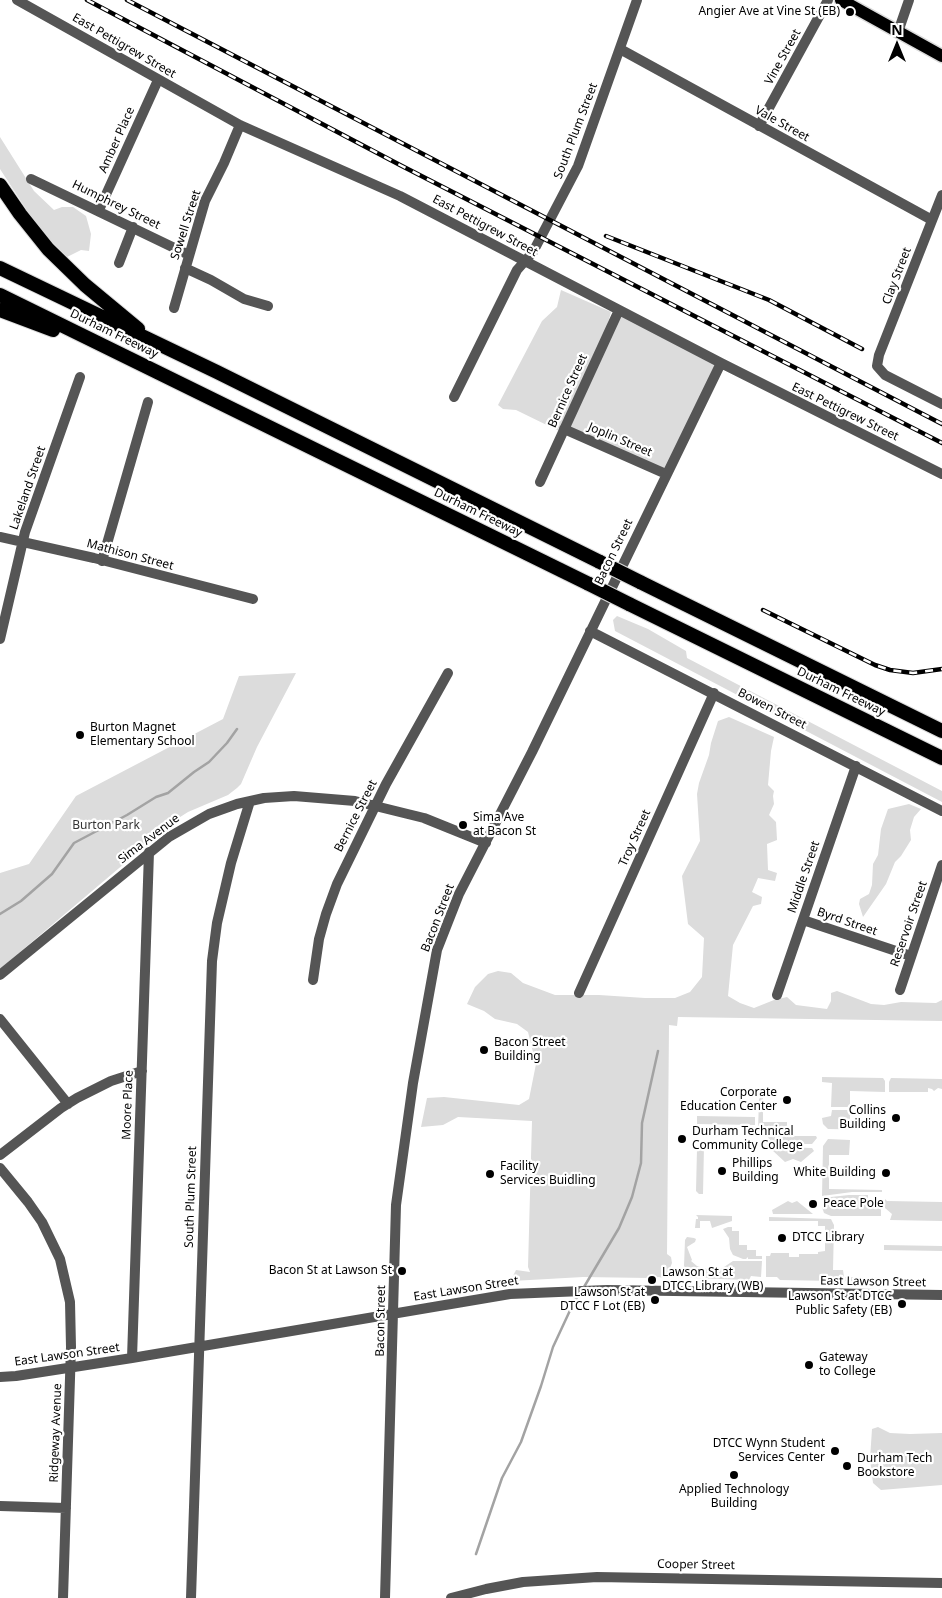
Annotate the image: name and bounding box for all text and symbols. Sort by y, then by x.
place label: Angier Ave at Vine St (EB) [698,5,840,19]
marker: Angier Ave at Vine St (EB) [844,6,856,18]
street label: East Pettigrew Street [70,10,178,82]
north arrow [872,20,922,70]
text: N [891,20,903,39]
street label: Vine Street [762,27,804,87]
street label: South Plum Street [551,81,601,181]
street label: Vale Street [752,103,812,145]
street label: Amber Place [96,105,138,175]
street label: Humphrey Street [70,177,162,233]
street label: Sowell Street [168,188,204,262]
street label: East Pettigrew Street [430,192,540,260]
street label: Clay Street [879,245,915,307]
street label: Durham Freeway [68,306,160,362]
street label: Bernice Street [545,352,591,430]
street label: East Pettigrew Street [789,380,901,444]
street label: Joplin Street [586,420,654,460]
street label: Lakeland Street [7,444,49,532]
street label: Durham Freeway [432,485,524,541]
street label: Bacon Street [592,517,636,587]
street label: Mathison Street [85,536,175,574]
street label: Durham Freeway [795,664,887,720]
street label: Bowen Street [735,686,809,732]
place label: Burton Magnet Elementary School [90,721,195,749]
marker: Burton Magnet Elementary School [74,729,86,741]
street label: Bernice Street [332,777,380,855]
street label: Troy Street [616,807,654,869]
street label: Sima Avenue [116,811,182,867]
place label: Sima Ave at Bacon St [473,811,536,839]
park label: Burton Park [72,819,140,833]
marker: Sima Ave at Bacon St [457,819,469,831]
street label: Middle Street [785,839,823,915]
street label: Reservoir Street [888,879,930,969]
street label: Bacon Street [418,882,458,954]
street label: Byrd Street [815,905,879,939]
place label: Bacon Street Building [494,1036,566,1064]
marker: Bacon Street Building [478,1044,490,1056]
street label: Moore Place [120,1070,136,1140]
place label: Corporate Education Center [680,1086,777,1114]
marker: Corporate Education Center [781,1094,793,1106]
place label: Collins Building [839,1104,886,1132]
marker: Collins Building [890,1112,902,1124]
place label: Durham Technical Community College [692,1125,803,1153]
marker: Durham Technical Community College [676,1133,688,1145]
street label: South Plum Street [182,1146,200,1248]
place label: Phillips Building [732,1157,779,1185]
place label: Facility Services Buidling [500,1160,596,1188]
marker: Phillips Building [716,1165,728,1177]
place label: White Building [793,1166,876,1180]
marker: White Building [880,1167,892,1179]
marker: Facility Services Buidling [484,1168,496,1180]
place label: Peace Pole [823,1197,884,1211]
marker: Peace Pole [807,1198,819,1210]
place label: DTCC Library [792,1231,864,1245]
marker: DTCC Library [776,1232,788,1244]
place label: Bacon St at Lawson St [269,1264,392,1278]
marker: Bacon St at Lawson St [396,1265,408,1277]
place label: Lawson St at DTCC Library (WB) [662,1266,763,1294]
street label: East Lawson Street [412,1274,520,1304]
marker: Lawson St at DTCC Library (WB) [646,1274,658,1286]
street label: East Lawson Street [820,1274,926,1290]
street label: Bacon Street [373,1285,389,1357]
place label: Lawson St at DTCC F Lot (EB) [560,1286,645,1314]
place label: Lawson St at DTCC Public Safety (EB) [788,1290,892,1318]
marker: Lawson St at DTCC F Lot (EB) [649,1294,661,1306]
marker: Lawson St at DTCC Public Safety (EB) [896,1298,908,1310]
street label: East Lawson Street [13,1340,121,1370]
place label: Gateway to College [819,1351,876,1379]
marker: Gateway to College [803,1359,815,1371]
street label: Ridgeway Avenue [47,1383,65,1483]
place label: DTCC Wynn Student Services Center [713,1437,825,1465]
marker: DTCC Wynn Student Services Center [829,1445,841,1457]
place label: Durham Tech Bookstore [857,1452,932,1480]
marker: Durham Tech Bookstore [841,1460,853,1472]
marker: Applied Technology Building [728,1469,740,1481]
place label: Applied Technology Building [679,1483,789,1511]
street label: Cooper Street [657,1557,735,1573]

